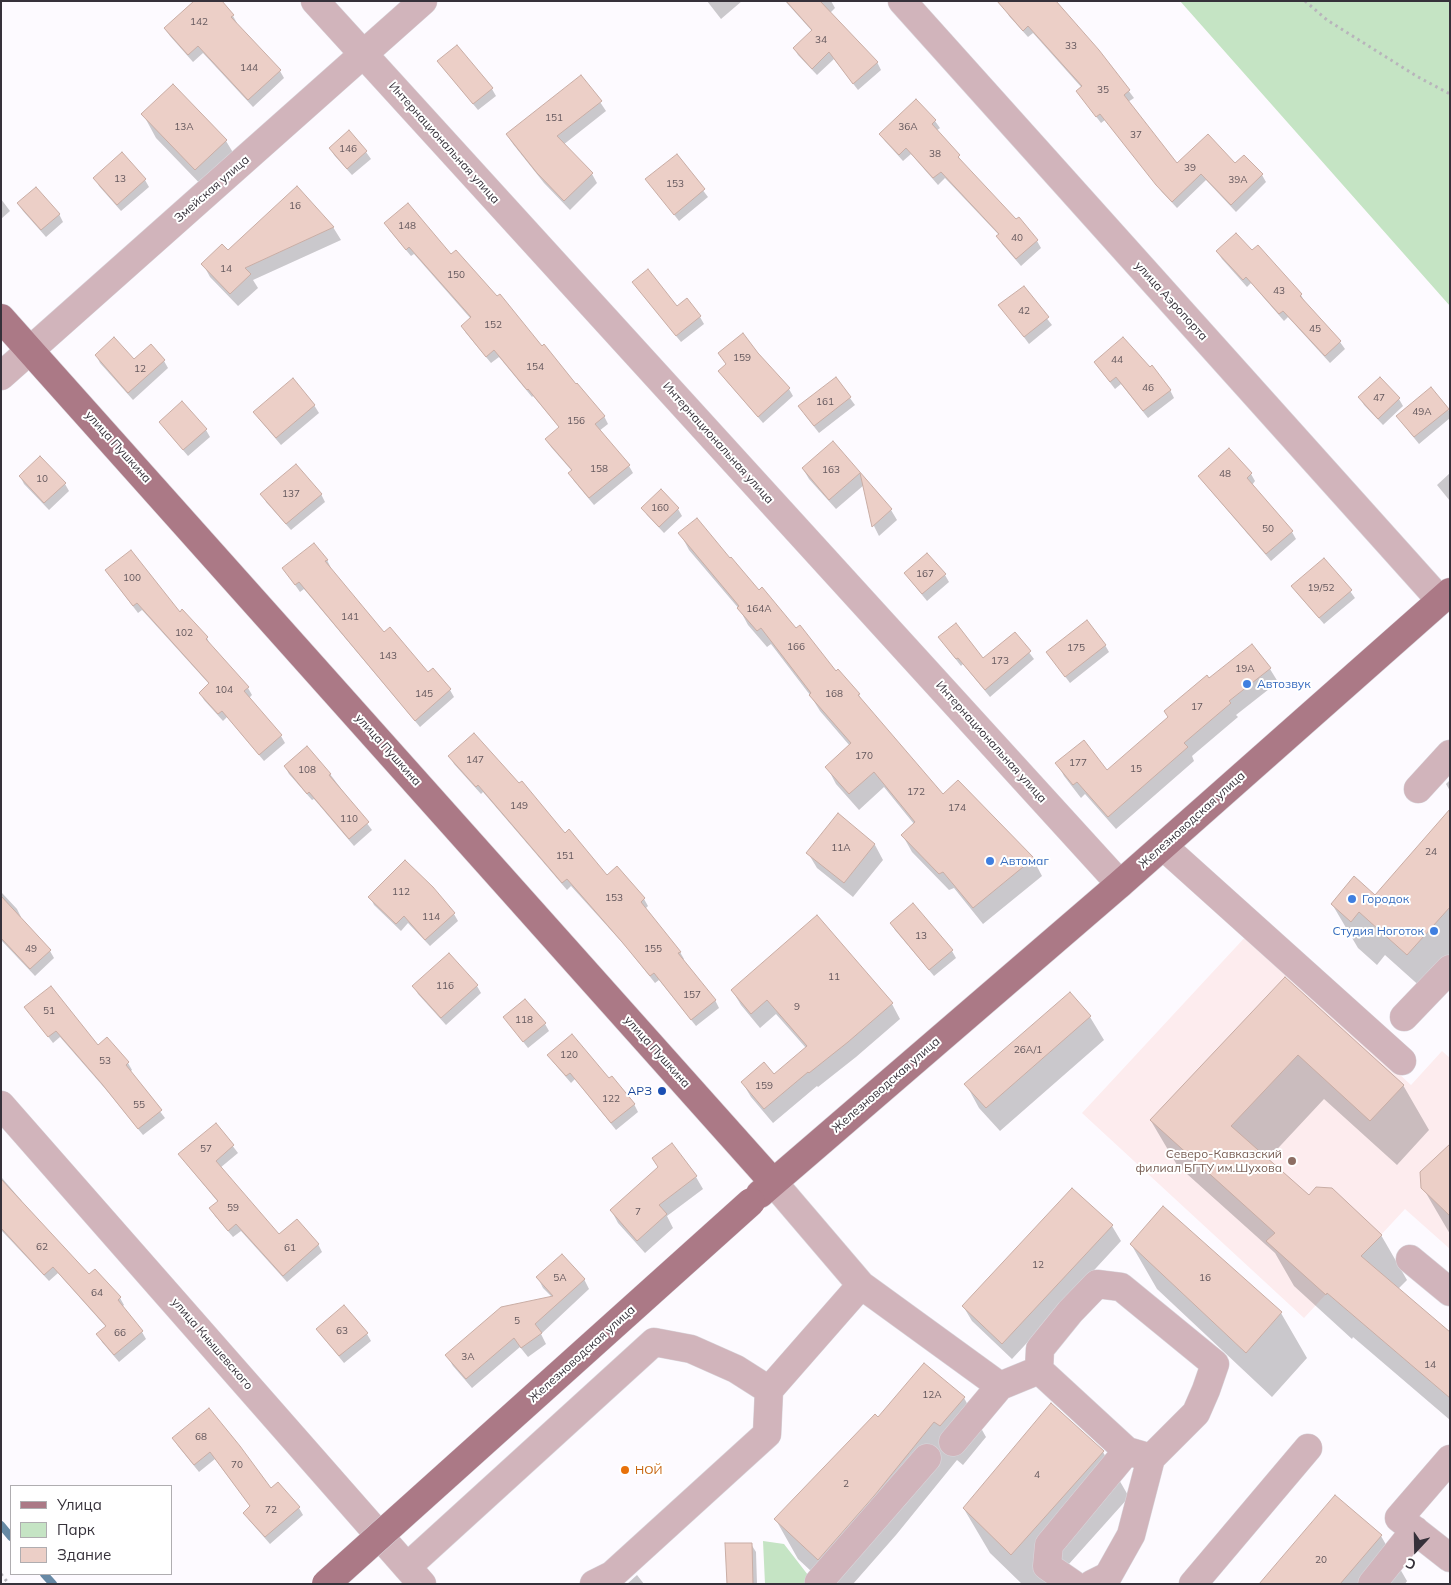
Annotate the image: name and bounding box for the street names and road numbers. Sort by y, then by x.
street label: Интернациональная улица [386,79,502,207]
street label: Змейская улица [172,153,252,225]
street label: улица Аэропорта [1132,258,1210,344]
street label: Интернациональная улица [660,379,776,507]
street label: улица Пушкина [82,408,154,486]
street label: Интернациональная улица [933,678,1049,806]
street label: улица Пушкина [352,711,424,789]
street label: Железноводская улица [1136,768,1248,872]
street label: улица Пушкина [621,1013,693,1091]
street label: Железноводская улица [829,1034,943,1136]
street label: улица Кнышевского [168,1295,256,1393]
street label: Железноводская улица [526,1302,638,1406]

